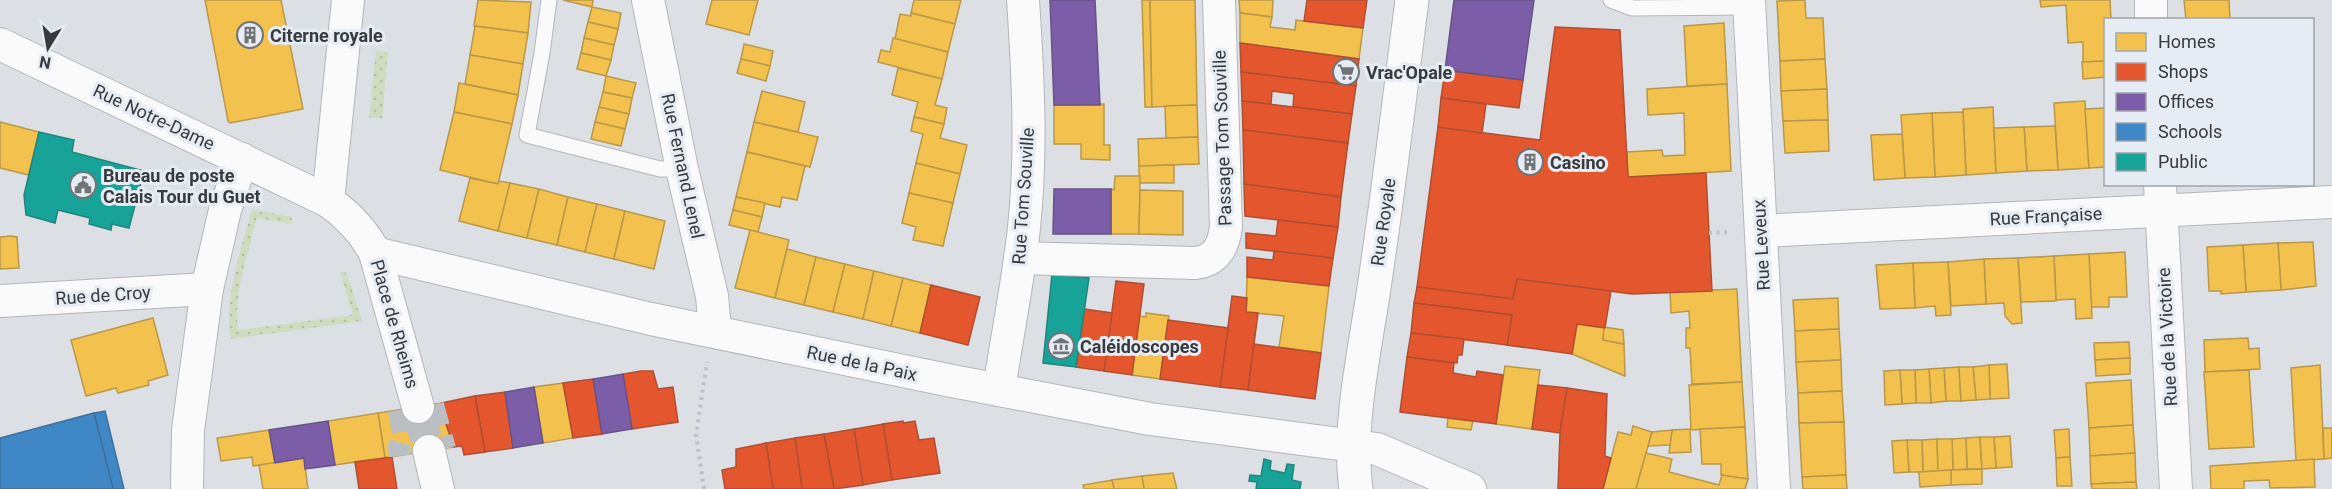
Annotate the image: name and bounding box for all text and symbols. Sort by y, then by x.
north arrow [18,18,78,78]
legend [2104,18,2314,186]
building icon: Citerne royale [235,20,265,50]
place label: Citerne royale [270,25,383,46]
text: Homes [2158,31,2216,52]
street label: Passage Tom Souville [1208,50,1236,226]
text: N [38,52,53,73]
supermarket icon: Vrac'Opale [1331,57,1361,87]
text: Shops [2158,61,2208,82]
place label: Vrac'Opale [1366,62,1453,83]
street label: Rue Notre-Dame [90,80,218,154]
text: Offices [2158,91,2214,112]
street label: Rue Fernand Lenel [657,92,709,240]
text: Schools [2158,121,2222,142]
street label: Rue Tom Souville [1008,127,1038,265]
building icon: Casino [1515,147,1545,177]
text: Public [2158,151,2208,172]
place label: Casino [1550,152,1606,173]
place label: Bureau de poste Calais Tour du Guet [103,165,261,207]
public building icon: Bureau de poste Calais Tour du Guet [68,170,98,200]
street label: Rue Royale [1366,177,1400,267]
street label: Rue Leveux [1748,199,1774,291]
street label: Rue Française [1989,203,2103,229]
street label: Place de Rheims [367,257,423,391]
street label: Rue de la Victoire [2153,267,2181,407]
street label: Rue de Croy [55,281,152,309]
museum icon: Caléidoscopes [1046,331,1076,361]
place label: Caléidoscopes [1080,336,1199,357]
street label: Rue de la Paix [805,341,919,385]

